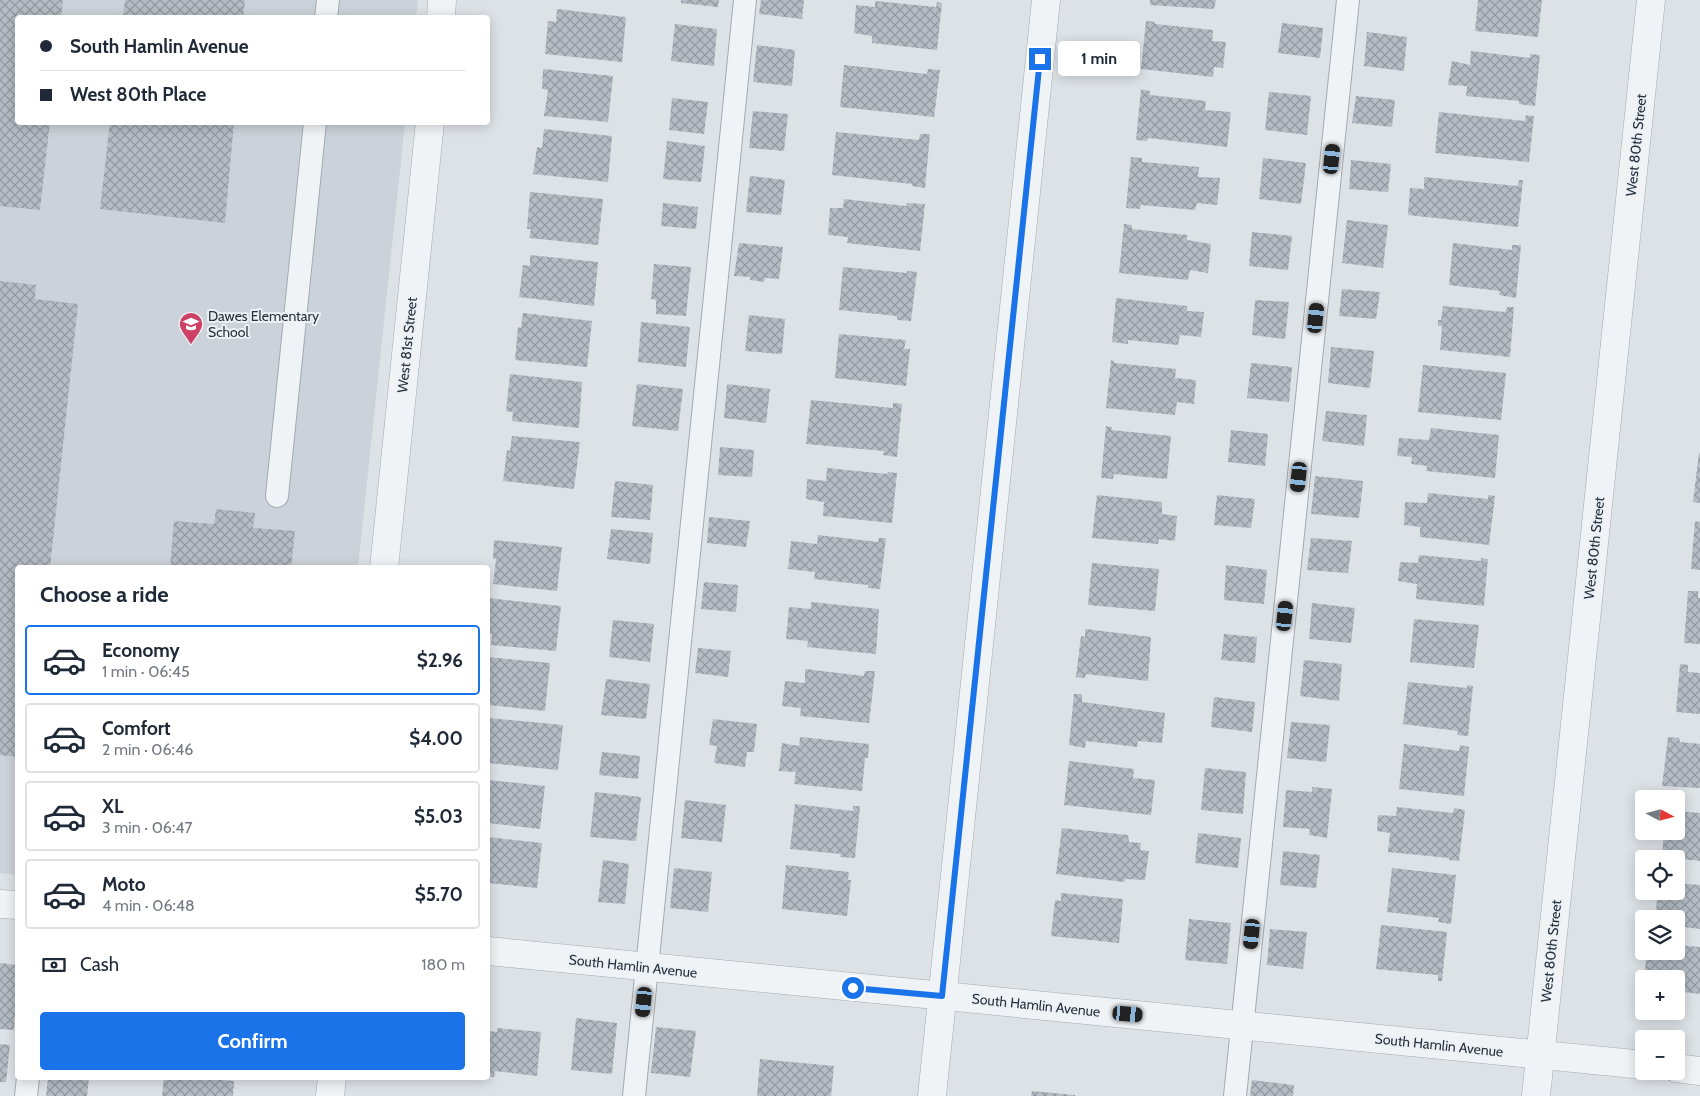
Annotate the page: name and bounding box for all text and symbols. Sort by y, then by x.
text: South Hamlin Avenue [70,35,249,58]
callout: 1 min [1058,42,1140,76]
route end [1029,48,1051,70]
text: 1 min [1081,49,1117,68]
text: West 80th Place [70,83,206,106]
street label: West 80th Street [1622,92,1650,197]
car [1322,143,1341,175]
street label: West 81st Street [393,296,421,394]
car [1306,302,1325,334]
place label: Dawes Elementary School [208,307,319,341]
school or university icon: Dawes Elementary School [178,311,204,345]
car [1289,461,1308,493]
street label: West 80th Street [1580,495,1608,600]
text: Choose a ride [40,581,169,608]
car [1275,600,1294,632]
icon: car [42,638,87,683]
text: Economy [102,639,180,662]
text: $2.96 [417,649,463,672]
text: 1 min · 06:45 [102,662,190,681]
icon: car [42,716,87,761]
text: Comfort [102,717,171,740]
text: $4.00 [409,727,463,750]
text: 2 min · 06:46 [102,740,193,759]
north arrow [1635,790,1685,840]
map controls [1635,790,1685,1080]
icon: car [42,794,87,839]
text: XL [102,795,123,818]
text: $5.03 [414,805,463,828]
text: 3 min · 06:47 [102,818,193,837]
button: locate [1635,850,1685,900]
icon: car [42,872,87,917]
text: Moto [102,873,146,896]
text: $5.70 [415,883,463,906]
text: 4 min · 06:48 [102,896,195,915]
street label: West 80th Street [1537,898,1565,1003]
button: layers [1635,910,1685,960]
car [1242,918,1261,950]
street label: South Hamlin Avenue [568,950,698,982]
icon: cash [40,951,68,979]
text: Cash [80,953,119,976]
text: 180 m [421,955,465,974]
button: + [1635,970,1685,1020]
route start [842,977,864,999]
car [634,986,653,1018]
street label: South Hamlin Avenue [971,989,1101,1021]
car [1112,1005,1143,1023]
button: Confirm [40,1012,465,1070]
street label: South Hamlin Avenue [1374,1029,1504,1061]
button: − [1635,1030,1685,1080]

